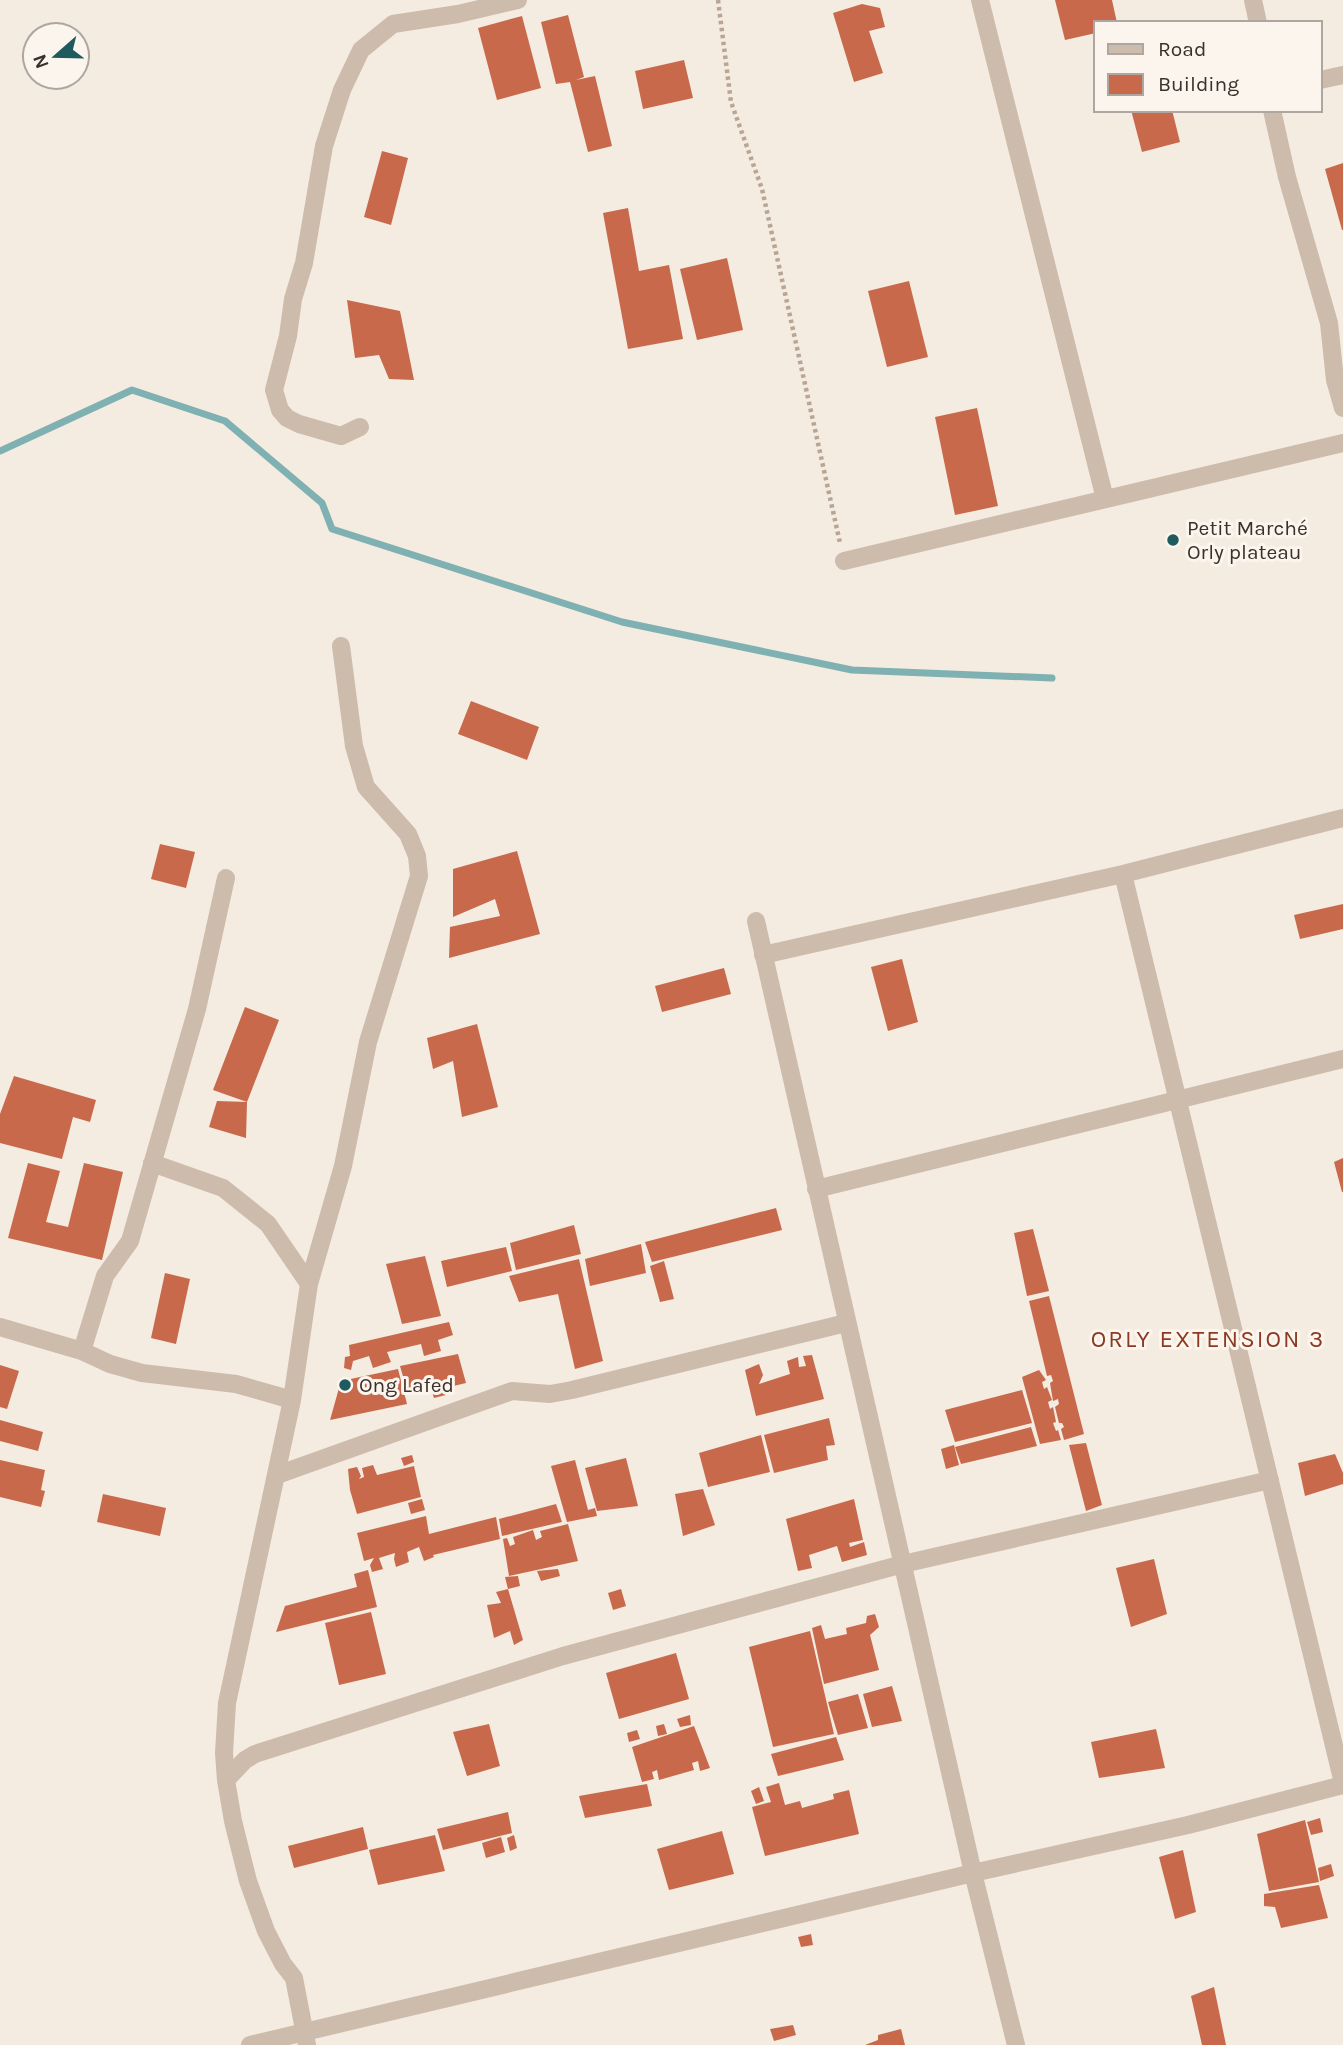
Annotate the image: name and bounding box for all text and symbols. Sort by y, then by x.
north arrow [21,21,91,91]
legend [1094,21,1322,112]
text: Road [1158,37,1206,61]
text: N [28,51,54,72]
text: Building [1158,72,1239,96]
place label: Petit Marché Orly plateau [1187,516,1308,564]
marker: Petit Marché Orly plateau [1165,532,1181,548]
district label: ORLY EXTENSION 3 [1091,1325,1325,1353]
place label: Ong Lafed [359,1373,454,1397]
marker: Ong Lafed [337,1377,353,1393]

